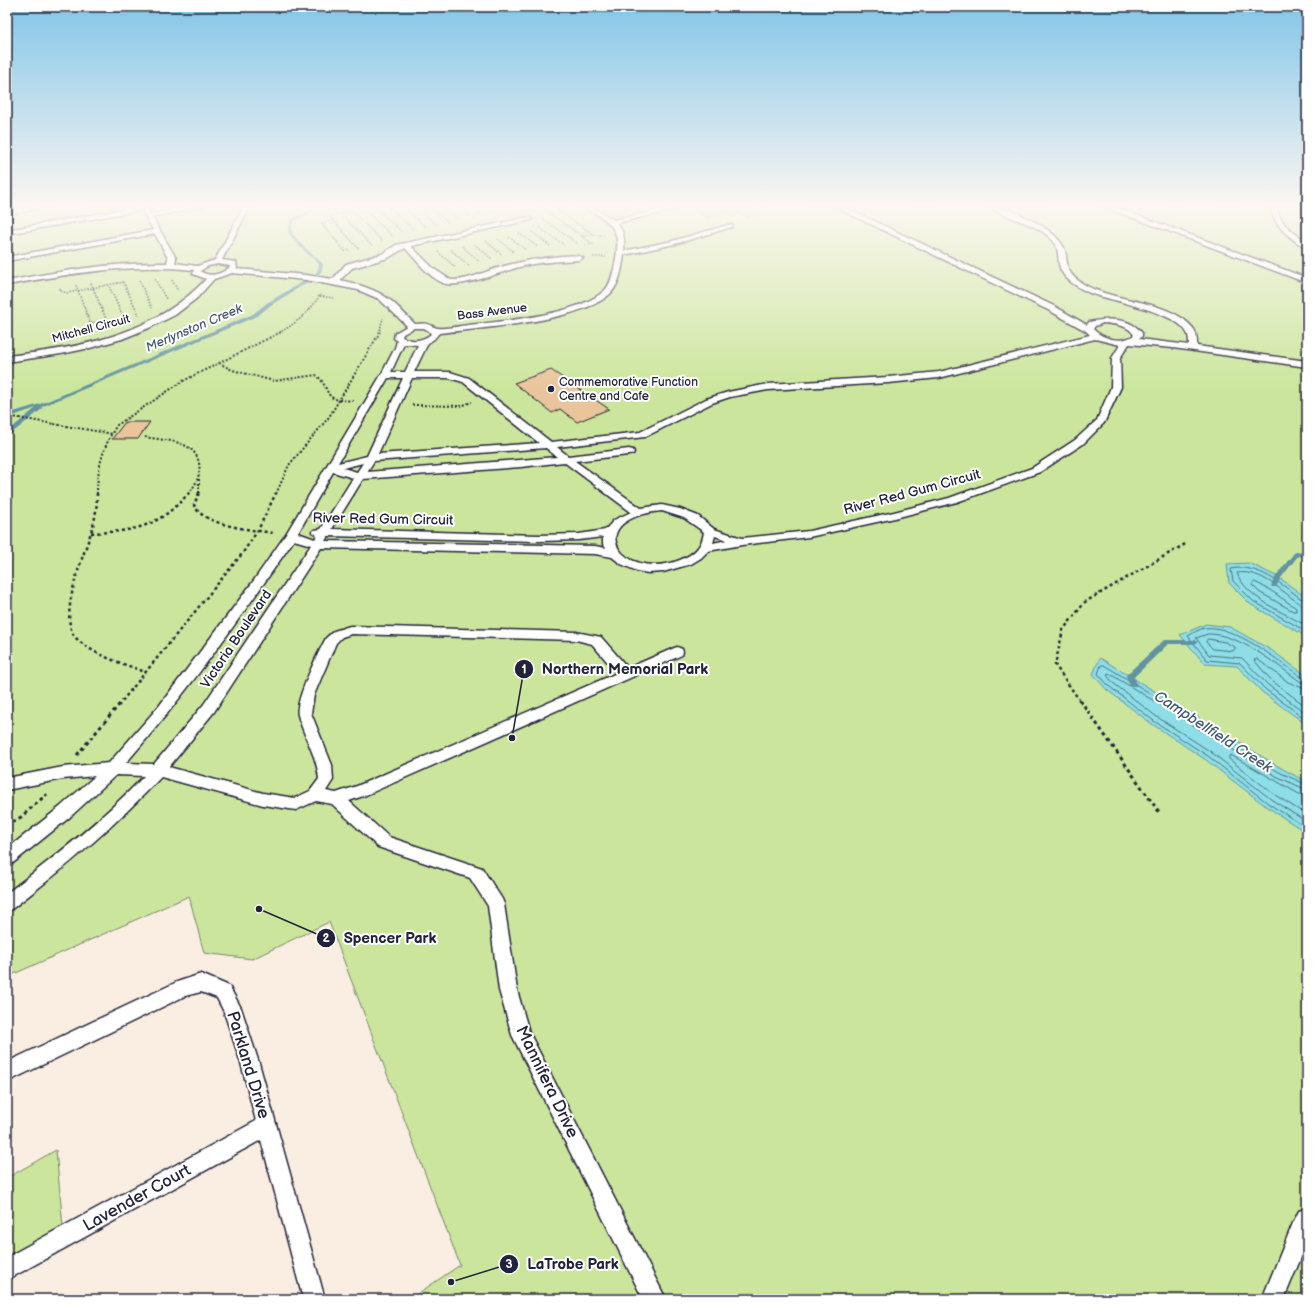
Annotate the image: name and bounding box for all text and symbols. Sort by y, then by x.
water label: Merlynston Creek [143,300,245,356]
street label: Bass Avenue [456,300,528,324]
street label: Mitchell Circuit [50,311,132,347]
place label: Commemorative Function Centre and Cafe [559,375,698,404]
marker: Commemorative Function Centre and Cafe [546,384,556,394]
street label: River Red Gum Circuit [842,465,983,518]
street label: River Red Gum Circuit [312,509,454,529]
street label: Victoria Boulevard [197,587,275,691]
callout: Northern Memorial Park [514,655,717,682]
text: Northern Memorial Park [542,660,708,679]
text: 1 [521,662,527,677]
water label: Campbellfield Creek [1150,687,1276,778]
callout: Spencer Park [316,924,445,951]
text: Spencer Park [344,929,437,948]
text: 2 [322,931,330,946]
street label: Parkland Drive [222,1009,274,1121]
street label: Mannifera Drive [511,1023,583,1141]
street label: Lavender Court [80,1160,195,1236]
callout: LaTrobe Park [499,1250,627,1277]
text: LaTrobe Park [527,1255,619,1274]
text: 3 [505,1257,513,1272]

